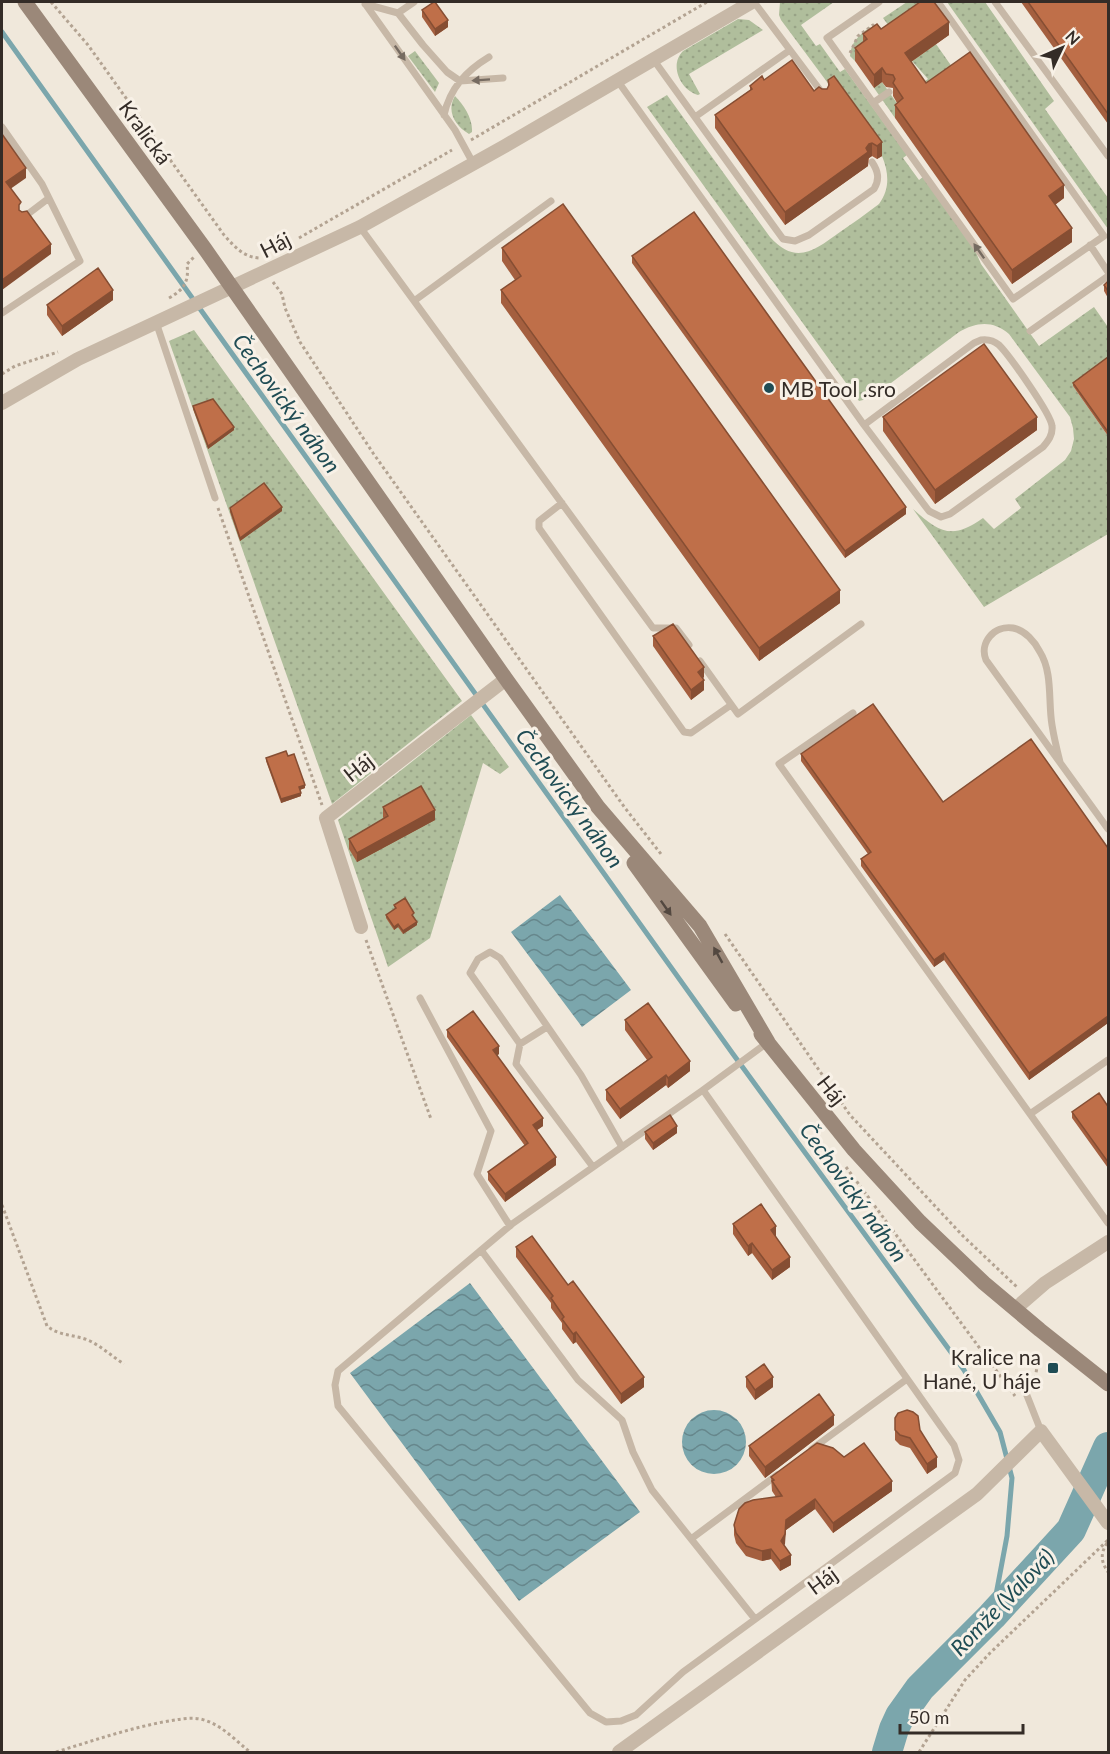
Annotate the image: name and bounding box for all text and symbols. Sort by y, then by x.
north arrow [1032,18,1092,78]
text: N [1062,26,1084,48]
one-way arrow [394,45,405,62]
one-way arrow [472,75,491,84]
street label: Kralická [114,95,178,169]
street label: Háj [255,226,295,262]
one-way arrow [973,244,985,260]
water label: Čechovický náhon [227,328,347,478]
place label: MB Tool .sro [781,376,896,401]
marker: MB Tool .sro [762,381,776,395]
water label: Čechovický náhon [510,723,630,873]
street label: Háj [338,748,378,786]
one-way arrow [660,899,672,915]
one-way arrow [713,946,723,963]
street label: Háj [813,1070,851,1110]
water label: Čechovický náhon [794,1117,914,1267]
place label: Kralice na Hané, U háje [923,1344,1041,1393]
marker: Kralice na Hané, U háje [1046,1361,1060,1375]
water label: Romže (Valová) [944,1543,1060,1661]
street label: Háj [802,1561,842,1599]
scale bar [900,1697,1023,1735]
text: 50 m [909,1706,949,1728]

